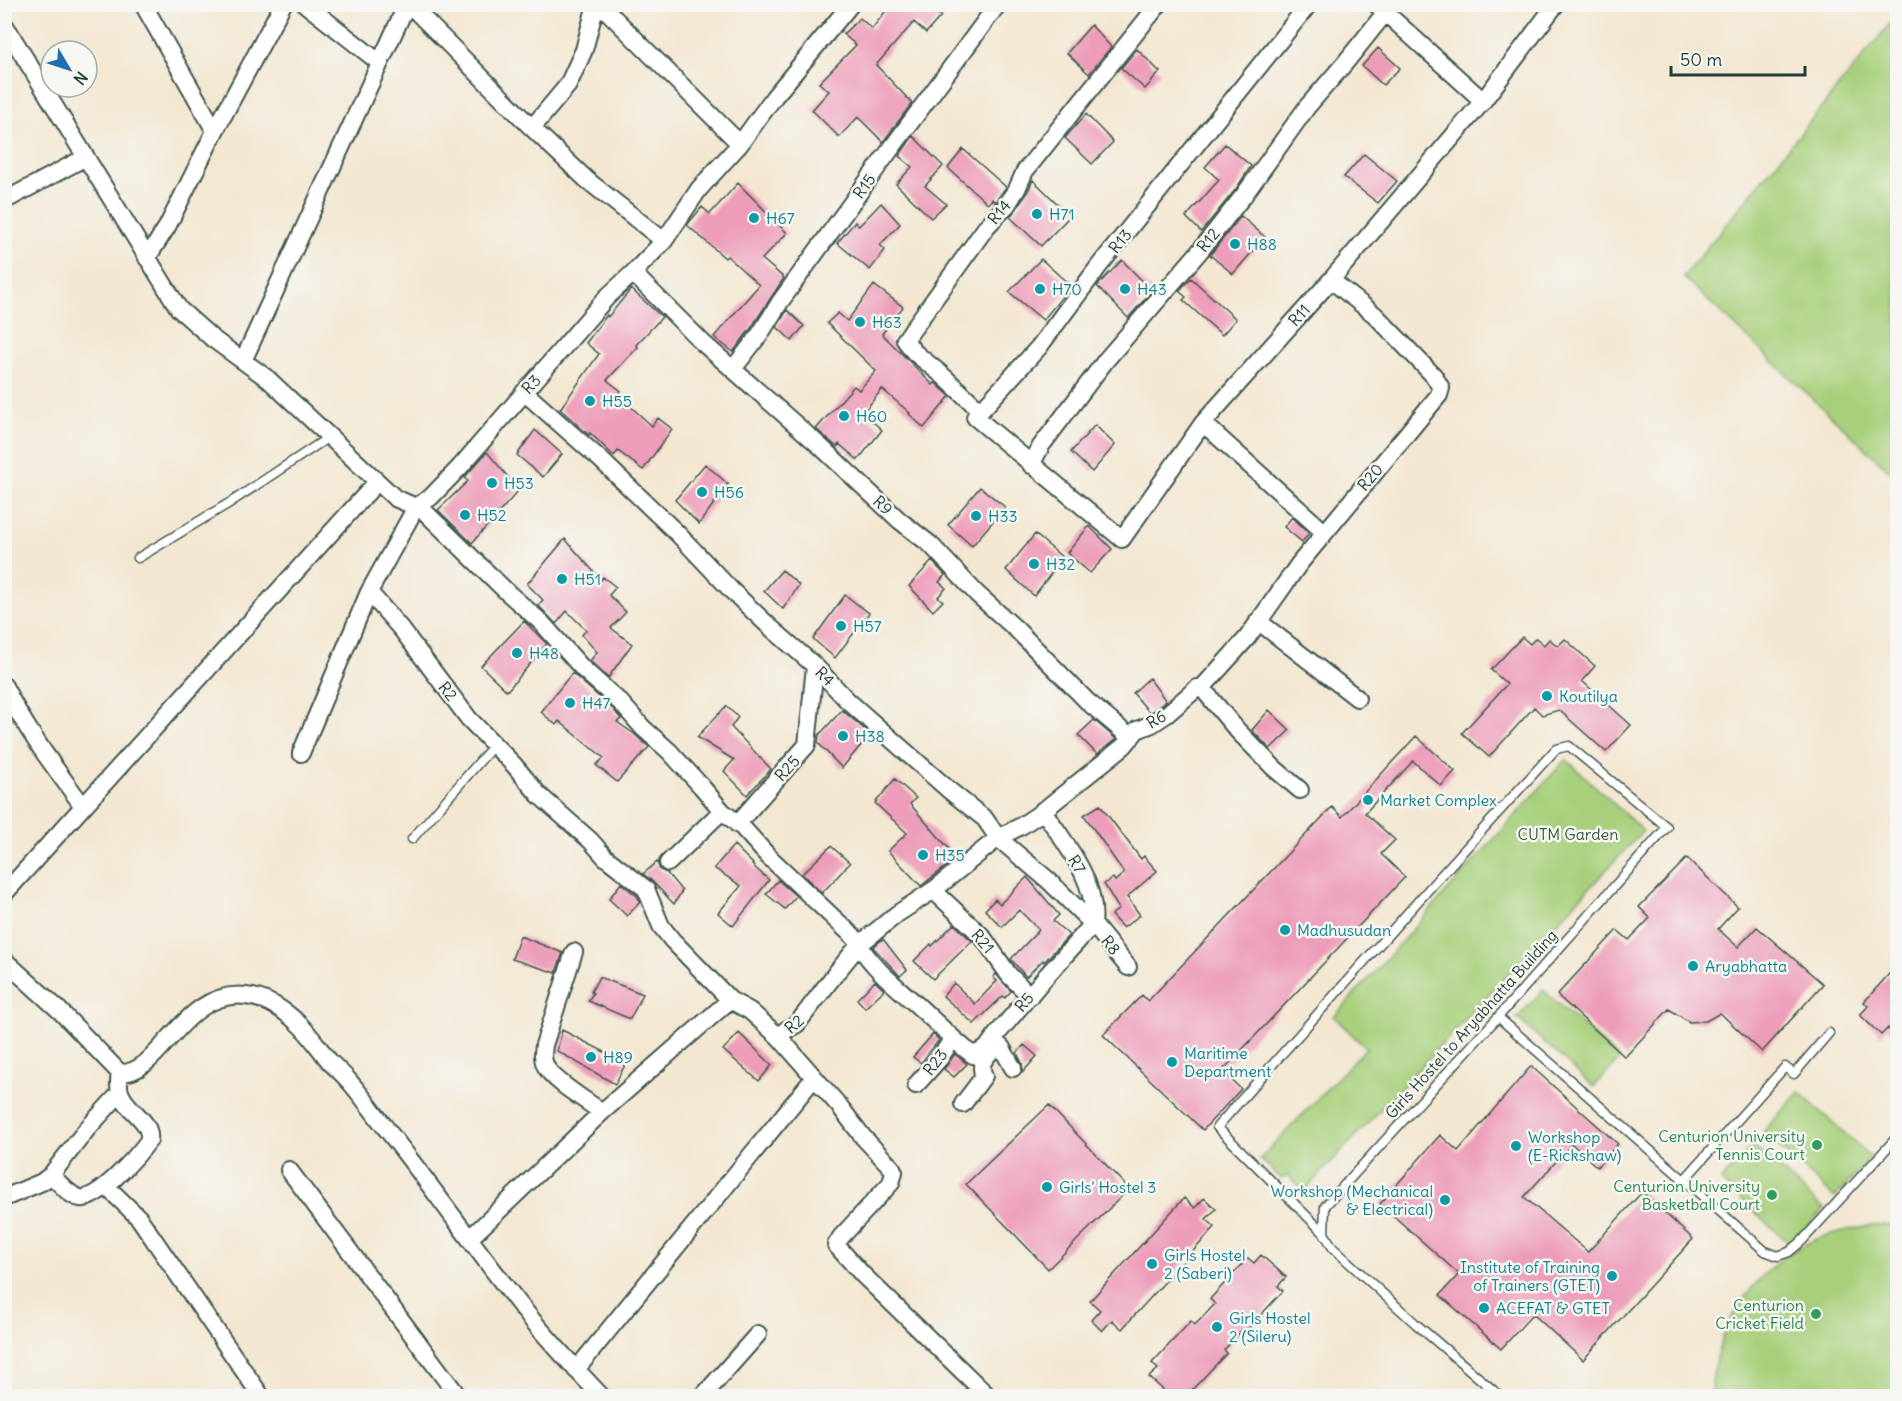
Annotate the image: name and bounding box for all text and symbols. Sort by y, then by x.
north arrow [39,39,99,99]
scale bar [1671,39,1804,77]
text: 50 m [1680,48,1722,71]
text: N [69,68,92,89]
street label: R15 [848,170,880,202]
street label: R14 [983,196,1015,228]
place label: H71 [1049,204,1075,224]
marker: H71 [1030,207,1044,221]
place label: H67 [766,208,795,228]
marker: H67 [747,211,761,225]
street label: R12 [1192,224,1224,256]
street label: R13 [1104,225,1136,257]
place label: H88 [1247,234,1277,254]
marker: H88 [1228,237,1242,251]
place label: H70 [1052,279,1082,299]
place label: H43 [1137,279,1167,299]
marker: H70 [1033,282,1047,296]
marker: H43 [1118,282,1132,296]
street label: R11 [1284,300,1314,330]
place label: H63 [872,312,902,332]
marker: H63 [853,315,867,329]
street label: R3 [517,370,545,398]
place label: H55 [602,391,632,411]
marker: H55 [583,394,597,408]
place label: H60 [856,406,887,426]
marker: H60 [837,409,851,423]
street label: R20 [1353,459,1387,495]
place label: H53 [504,473,534,493]
marker: H53 [485,476,499,490]
place label: H56 [714,482,744,502]
marker: H56 [695,485,709,499]
street label: R9 [869,491,897,519]
place label: H52 [477,505,507,525]
place label: H33 [988,506,1018,526]
marker: H52 [458,508,472,522]
marker: H33 [969,509,983,523]
place label: H32 [1046,554,1076,574]
marker: H32 [1027,557,1041,571]
place label: H51 [574,569,601,589]
marker: H51 [555,572,569,586]
place label: H57 [853,616,882,636]
marker: H57 [834,619,848,633]
place label: H48 [529,643,559,663]
marker: H48 [510,646,524,660]
street label: R4 [811,662,839,690]
street label: R2 [434,677,462,705]
place label: Koutilya [1559,686,1618,706]
marker: Koutilya [1540,689,1554,703]
place label: H47 [582,693,611,713]
marker: H47 [563,696,577,710]
street label: R6 [1143,705,1169,733]
place label: H38 [855,726,885,746]
marker: H38 [836,729,850,743]
street label: R25 [770,751,804,785]
place label: Market Complex [1380,790,1497,810]
marker: Market Complex [1361,793,1375,807]
park label: CUTM Garden [1518,824,1618,844]
place label: H35 [935,845,965,865]
marker: H35 [916,848,930,862]
street label: R7 [1064,851,1090,877]
place label: Madhusudan [1297,920,1391,940]
marker: Madhusudan [1278,923,1292,937]
street label: R21 [967,925,999,957]
street label: Girls Hostel to Aryabhatta Building [1381,925,1561,1123]
street label: R8 [1097,931,1125,959]
place label: Aryabhatta [1705,956,1787,976]
marker: Aryabhatta [1686,959,1700,973]
street label: R5 [1010,988,1038,1016]
street label: R2 [780,1010,808,1038]
place label: Maritime Department [1184,1043,1272,1081]
street label: R23 [918,1045,952,1079]
place label: H89 [603,1047,633,1067]
marker: H89 [584,1050,598,1064]
marker: Maritime Department [1165,1055,1179,1069]
place label: Centurion University Tennis Court [1658,1126,1806,1164]
place label: Workshop (E-Rickshaw) [1528,1127,1622,1165]
marker: Centurion University Tennis Court [1810,1138,1824,1152]
marker: Workshop (E-Rickshaw) [1509,1139,1523,1153]
place label: Centurion University Basketball Court [1613,1176,1761,1214]
place label: Girls' Hostel 3 [1059,1177,1156,1197]
marker: Girls' Hostel 3 [1040,1180,1054,1194]
place label: Workshop (Mechanical & Electrical) [1270,1181,1433,1219]
marker: Centurion University Basketball Court [1765,1188,1779,1202]
marker: Workshop (Mechanical & Electrical) [1438,1193,1452,1207]
place label: Girls Hostel 2 (Saberi) [1164,1245,1246,1283]
marker: Girls Hostel 2 (Saberi) [1145,1257,1159,1271]
place label: Institute of Training of Trainers (GTET) [1460,1257,1600,1295]
marker: Institute of Training of Trainers (GTET) [1605,1269,1619,1283]
place label: Centurion Cricket Field [1715,1295,1804,1333]
place label: ACEFAT & GTET [1496,1298,1610,1318]
marker: ACEFAT & GTET [1477,1301,1491,1315]
marker: Centurion Cricket Field [1809,1307,1823,1321]
place label: Girls Hostel 2 (Sileru) [1229,1308,1311,1346]
marker: Girls Hostel 2 (Sileru) [1210,1320,1224,1334]

